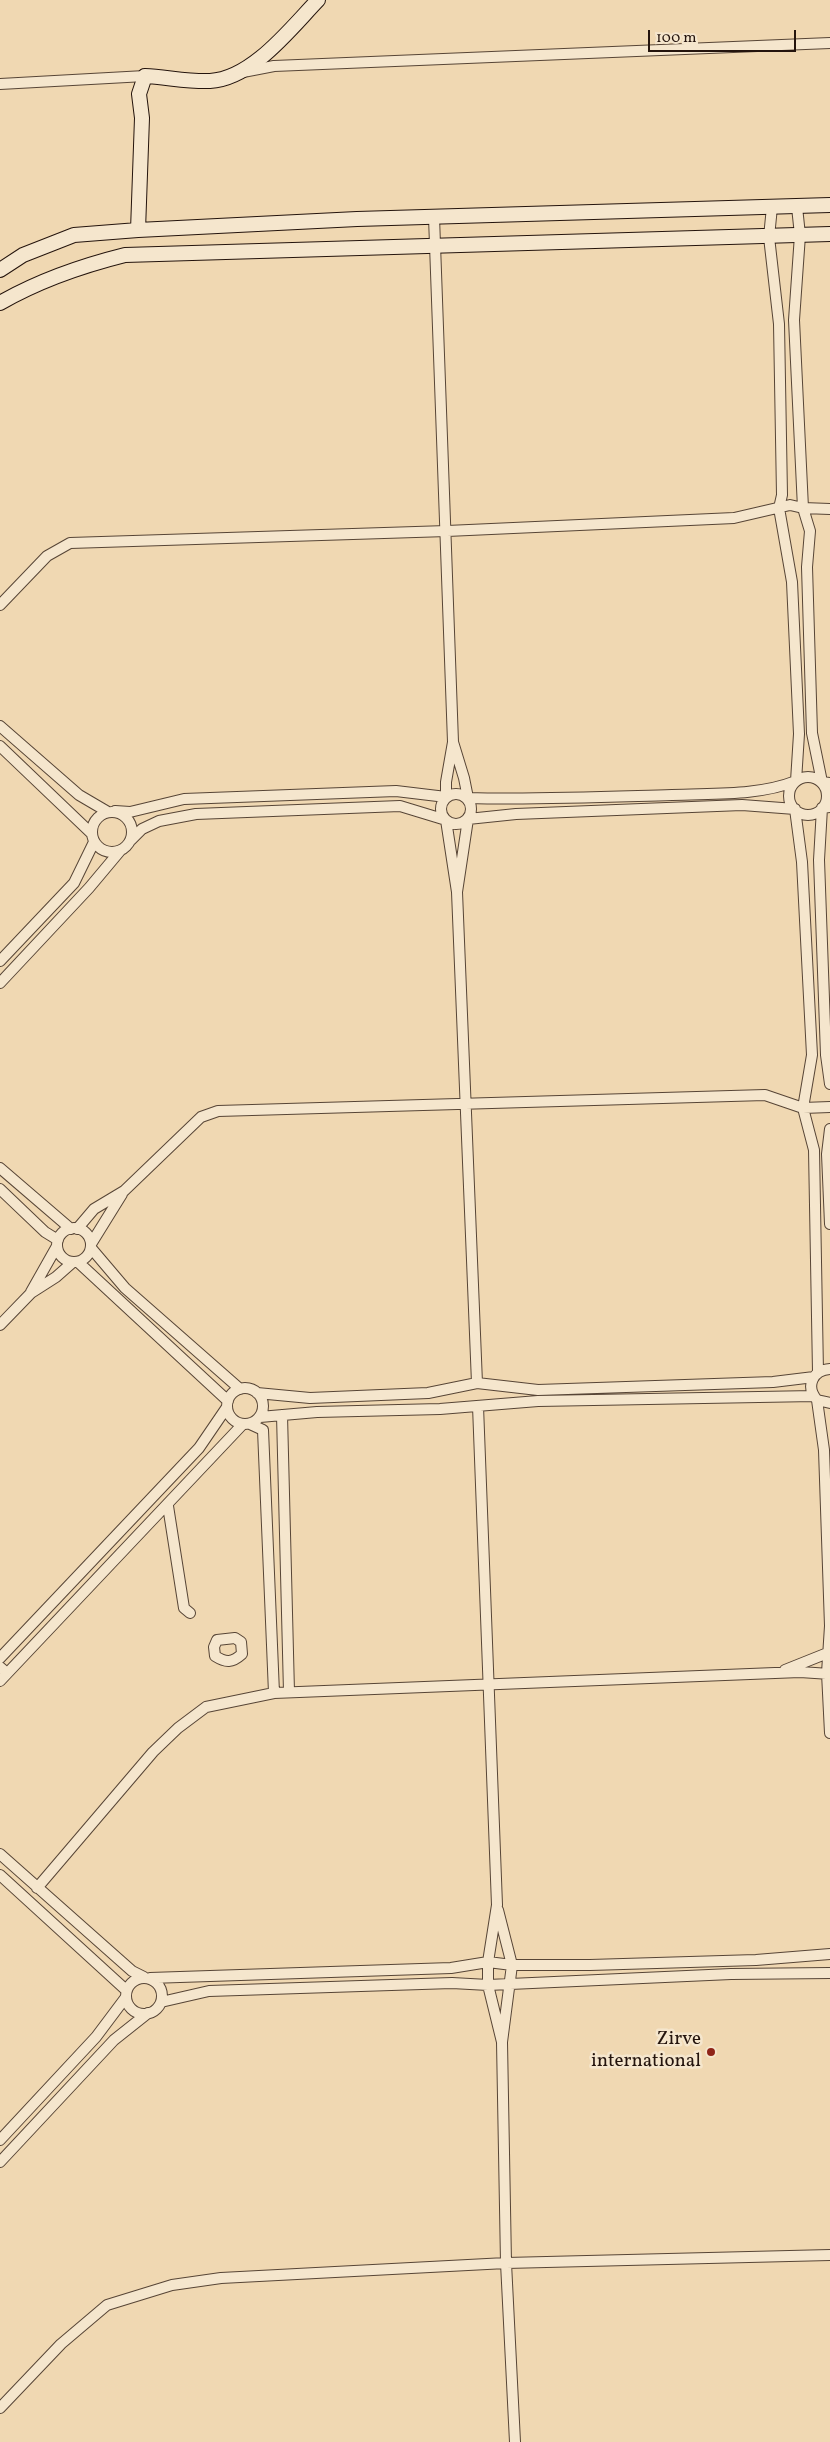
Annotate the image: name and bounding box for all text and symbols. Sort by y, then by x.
scale bar [650,20,798,52]
text: 100 m [656,28,696,49]
place label: Zirve international [591,2030,701,2074]
marker: Zirve international [705,2046,717,2058]

